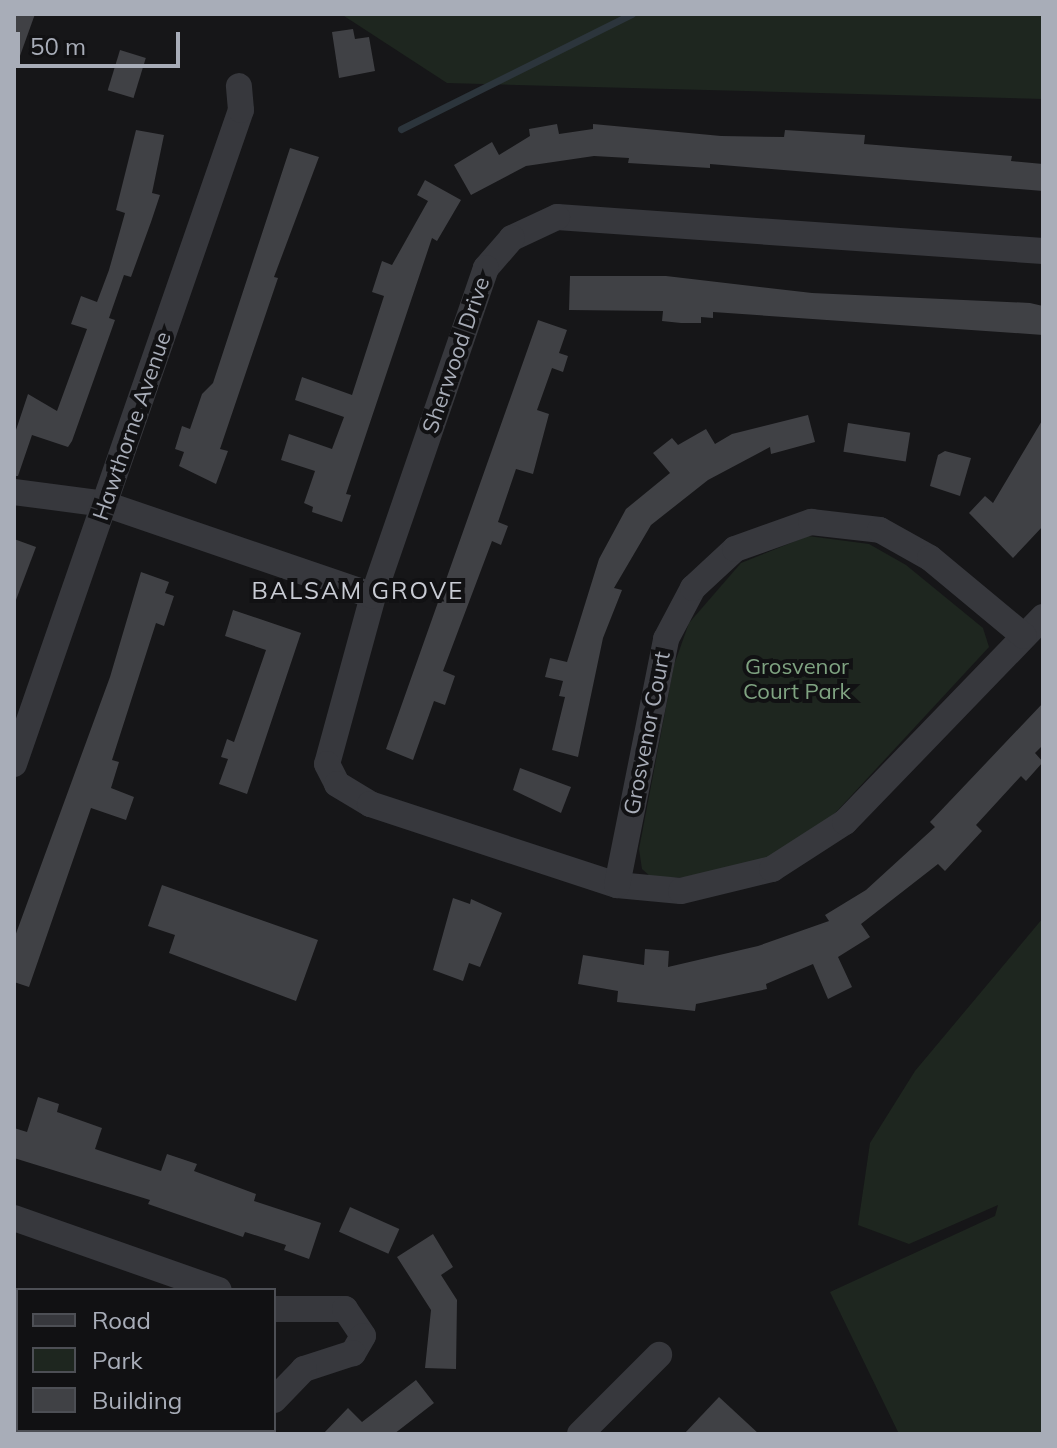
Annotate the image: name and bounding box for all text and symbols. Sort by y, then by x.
scale bar [20,16,184,66]
text: 50 m [30,31,86,61]
street label: Sherwood Drive [417,273,495,437]
street label: Hawthorne Avenue [87,328,177,524]
district label: BALSAM GROVE [252,577,464,605]
street label: Grosvenor Court [618,649,676,817]
park label: Grosvenor Court Park [743,653,851,704]
legend [16,1288,276,1432]
text: Road [92,1305,151,1335]
text: Park [92,1345,143,1375]
text: Building [92,1385,182,1415]

